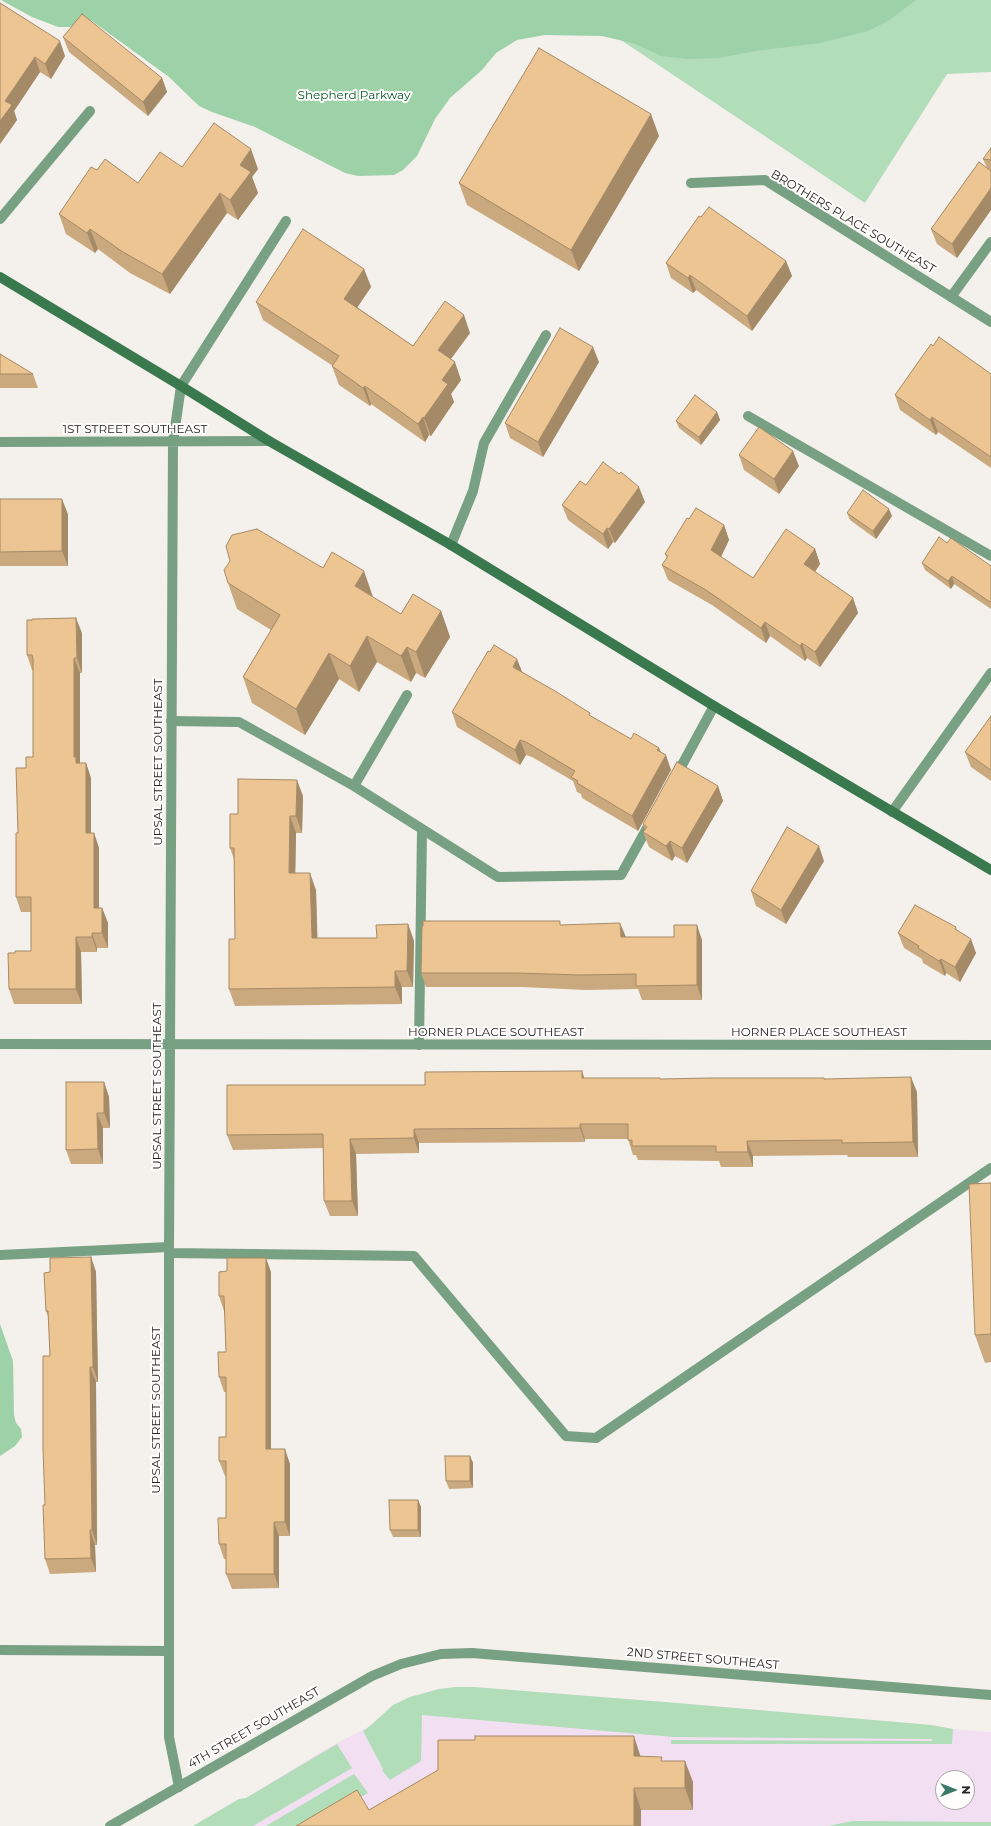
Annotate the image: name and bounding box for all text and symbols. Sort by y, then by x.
park label: Shepherd Parkway [298,88,410,102]
street label: BROTHERS PLACE SOUTHEAST [768,167,938,277]
street label: 1ST STREET SOUTHEAST [63,422,207,436]
street label: UPSAL STREET SOUTHEAST [151,678,165,846]
street label: UPSAL STREET SOUTHEAST [150,1002,164,1170]
street label: HORNER PLACE SOUTHEAST [408,1025,584,1039]
street label: HORNER PLACE SOUTHEAST [731,1025,907,1039]
street label: UPSAL STREET SOUTHEAST [149,1326,163,1494]
street label: 2ND STREET SOUTHEAST [626,1645,780,1673]
street label: 4TH STREET SOUTHEAST [185,1684,323,1772]
north arrow [935,1770,975,1810]
text: N [959,1786,973,1794]

